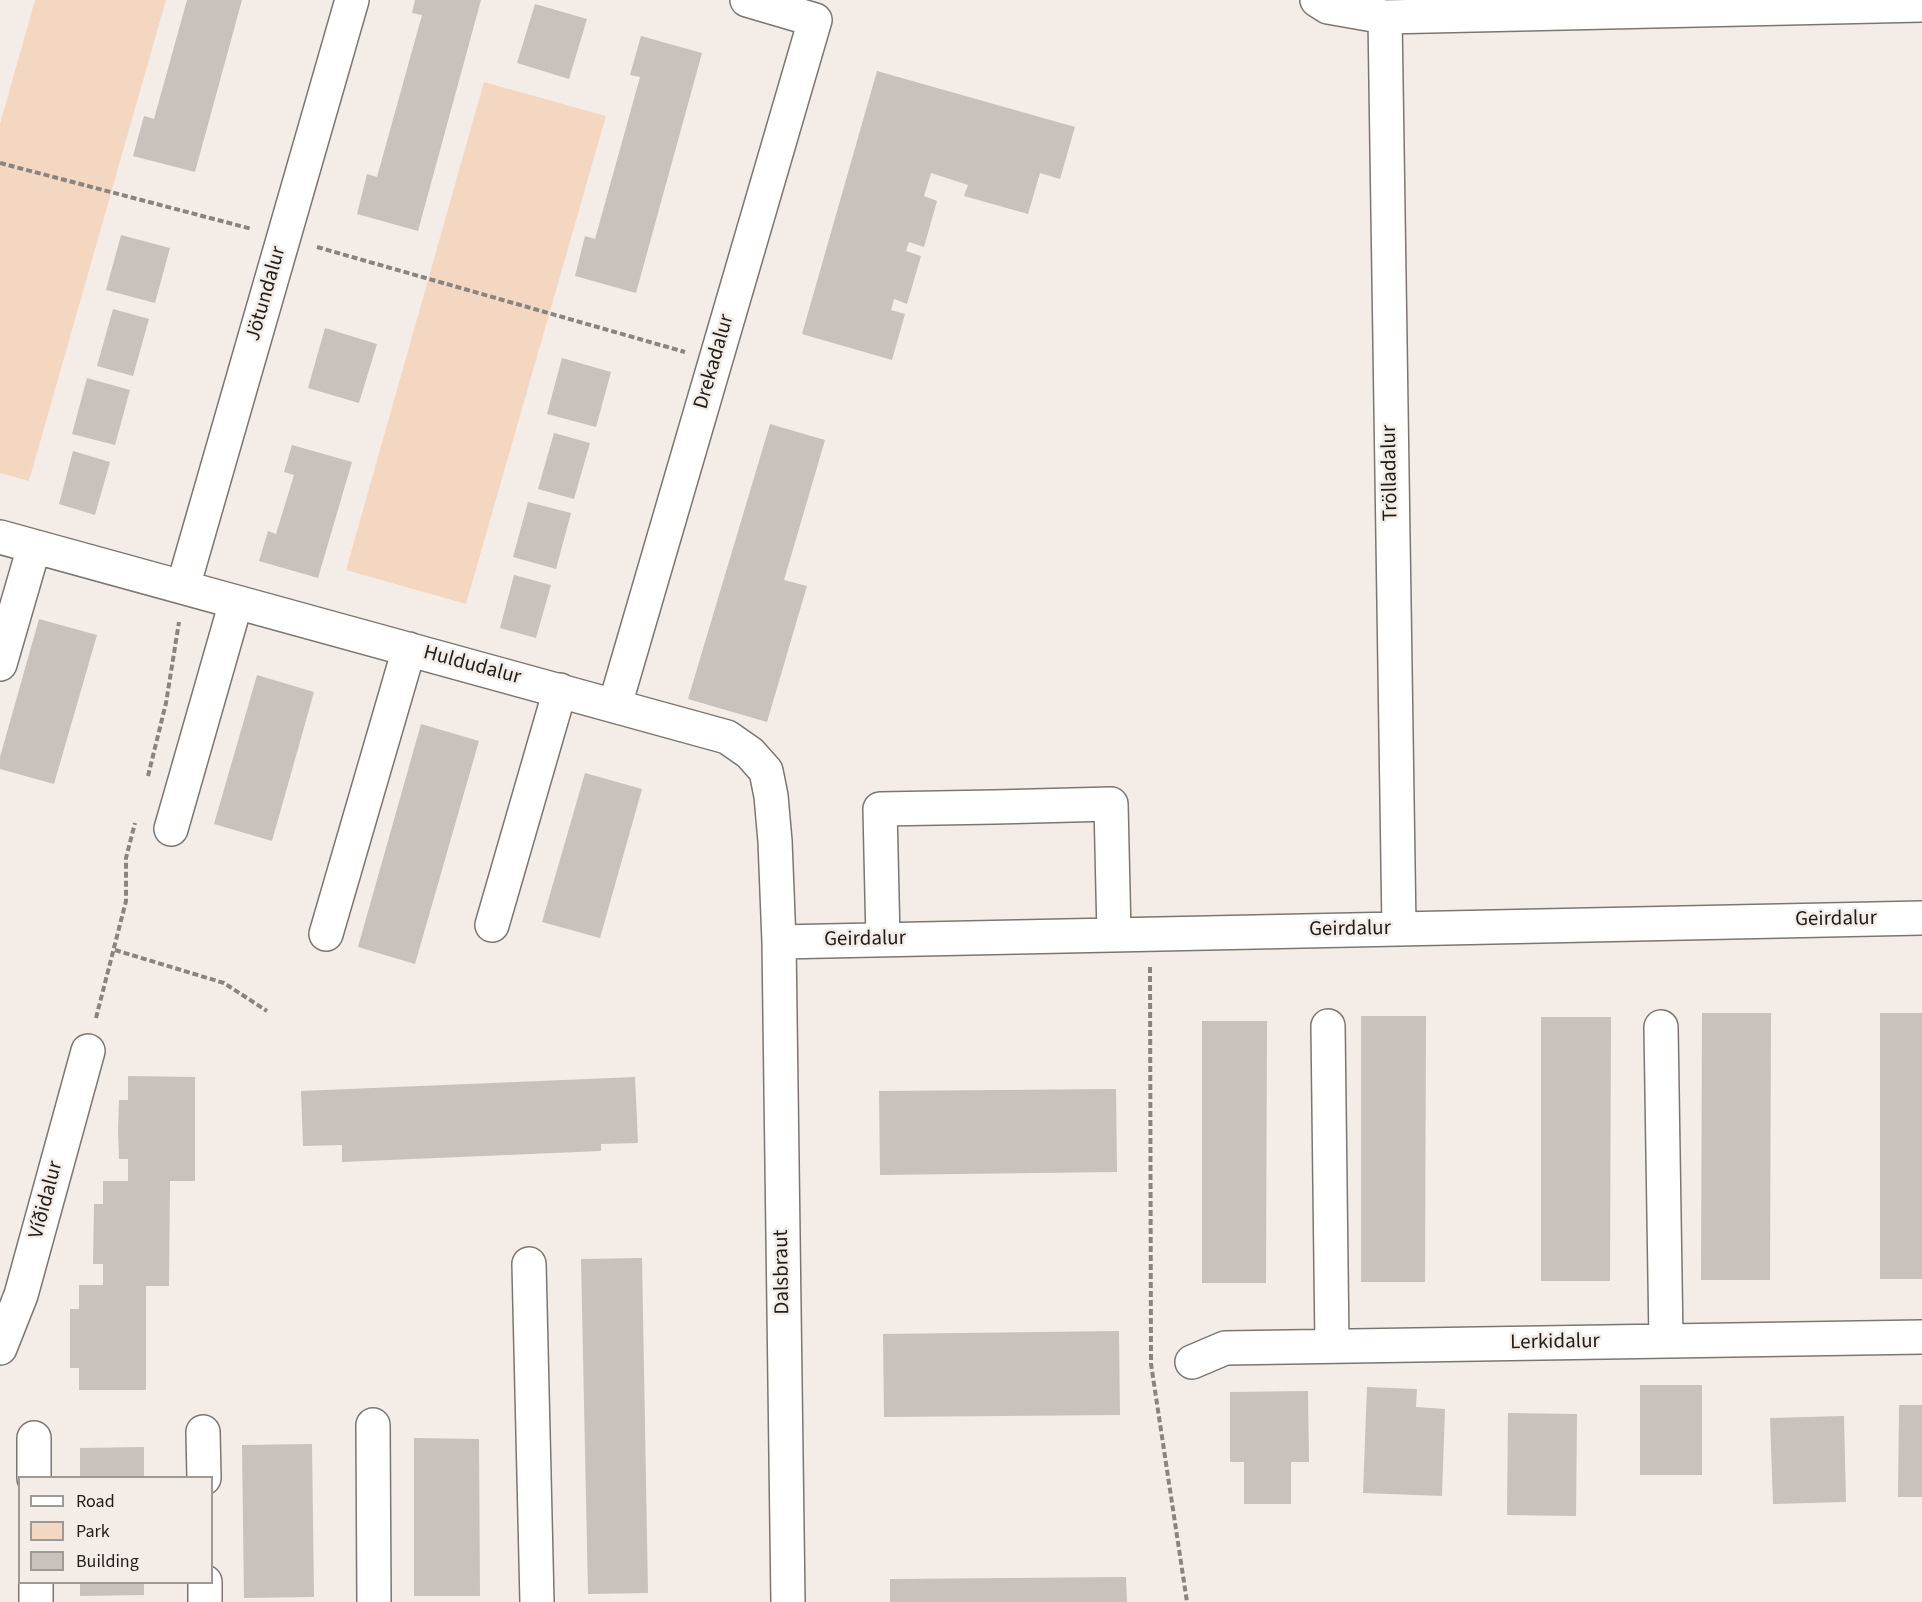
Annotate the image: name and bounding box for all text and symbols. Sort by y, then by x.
street label: Jötundalur [241,244,293,344]
street label: Drekadalur [689,312,741,412]
street label: Trölladalur [1378,425,1404,521]
street label: Huldudalur [421,641,523,691]
street label: Geirdalur [1795,907,1877,933]
street label: Geirdalur [1309,917,1391,943]
street label: Geirdalur [824,927,906,953]
street label: Víðidalur [25,1159,69,1241]
street label: Dalsbraut [770,1229,796,1315]
street label: Lerkidalur [1510,1330,1600,1356]
legend [18,1476,213,1584]
text: Road [76,1489,115,1514]
text: Park [76,1519,110,1544]
text: Building [76,1549,139,1574]

